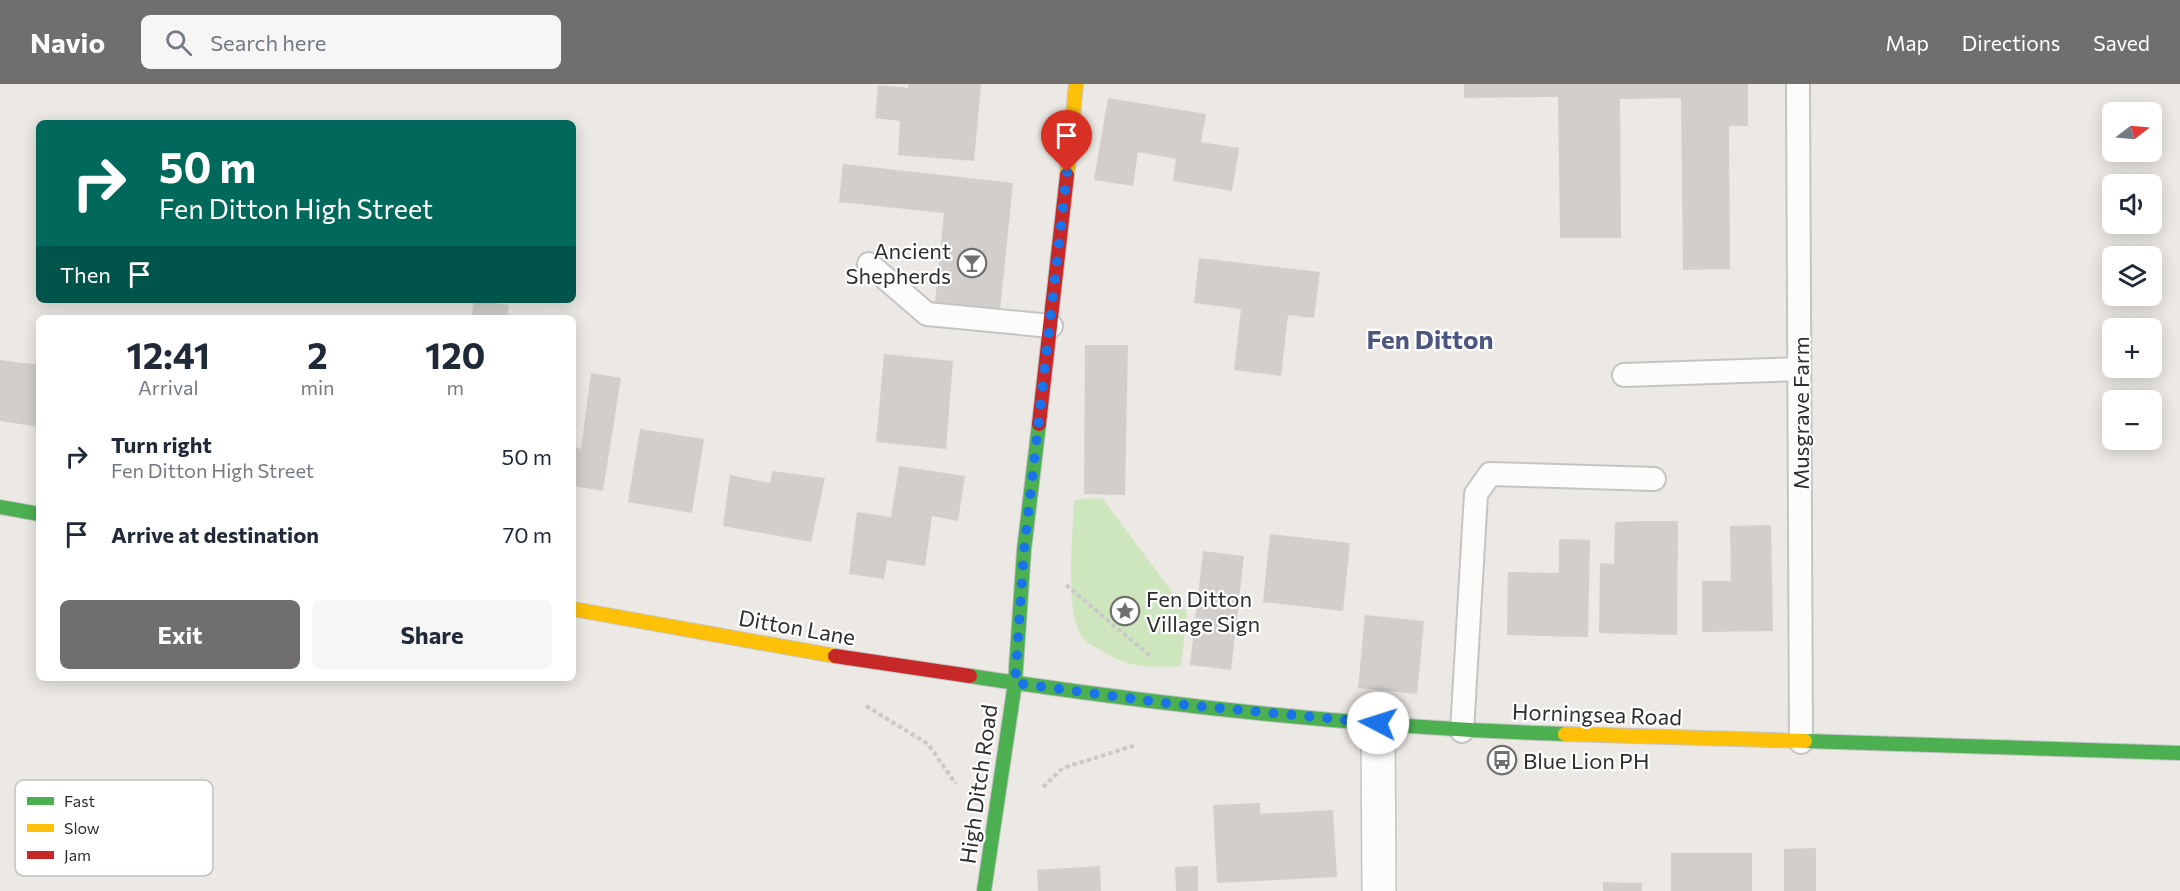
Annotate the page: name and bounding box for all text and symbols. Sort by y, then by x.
search box [141,15,561,69]
text: Navio [30,25,105,59]
icon: search [162,26,195,59]
text: Search here [210,29,326,56]
text: Map [1886,30,1929,55]
text: Directions [1962,30,2060,55]
text: Saved [2093,30,2150,55]
north arrow [2102,102,2162,162]
map controls [2102,102,2162,450]
pin [1041,110,1092,172]
icon: arrive [1050,119,1083,152]
text: 50 m [159,140,256,192]
icon: right [60,144,138,222]
button: sound [2102,174,2162,234]
text: Fen Ditton High Street [159,192,433,225]
place label: Ancient Shepherds [846,237,951,289]
button: layers [2102,246,2162,306]
bar icon: Ancient Shepherds [956,247,988,279]
icon: arrive [123,258,156,291]
text: Then [60,261,111,288]
button: + [2102,318,2162,378]
district label: Fen Ditton [1366,323,1494,354]
text: 12:41 [126,332,210,376]
text: 2 [307,332,328,376]
text: 120 [425,332,486,376]
street label: Musgrave Farm [1787,336,1814,490]
text: Arrival [138,375,199,399]
text: min [301,375,335,399]
text: m [447,375,464,399]
button: − [2102,390,2162,450]
text: Turn right [111,431,212,458]
icon: right [60,440,93,473]
text: 50 m [502,443,552,470]
text: Fen Ditton High Street [111,458,314,482]
icon: arrive [60,518,93,551]
text: Arrive at destination [111,521,319,548]
text: 70 m [503,521,552,548]
place label: Fen Ditton Village Sign [1146,585,1260,637]
place icon: Fen Ditton Village Sign [1109,595,1141,627]
button: Exit [60,600,300,669]
button: Share [312,600,552,669]
street label: Ditton Lane [737,603,857,651]
position arrow [1346,691,1410,755]
street label: Horningsea Road [1512,698,1682,730]
street label: High Ditch Road [953,703,1003,865]
bus stop icon: Blue Lion PH [1486,744,1518,776]
place label: Blue Lion PH [1523,747,1649,774]
legend [15,780,213,876]
text: Fast [64,791,95,810]
text: Slow [64,818,100,837]
text: Jam [64,845,91,864]

